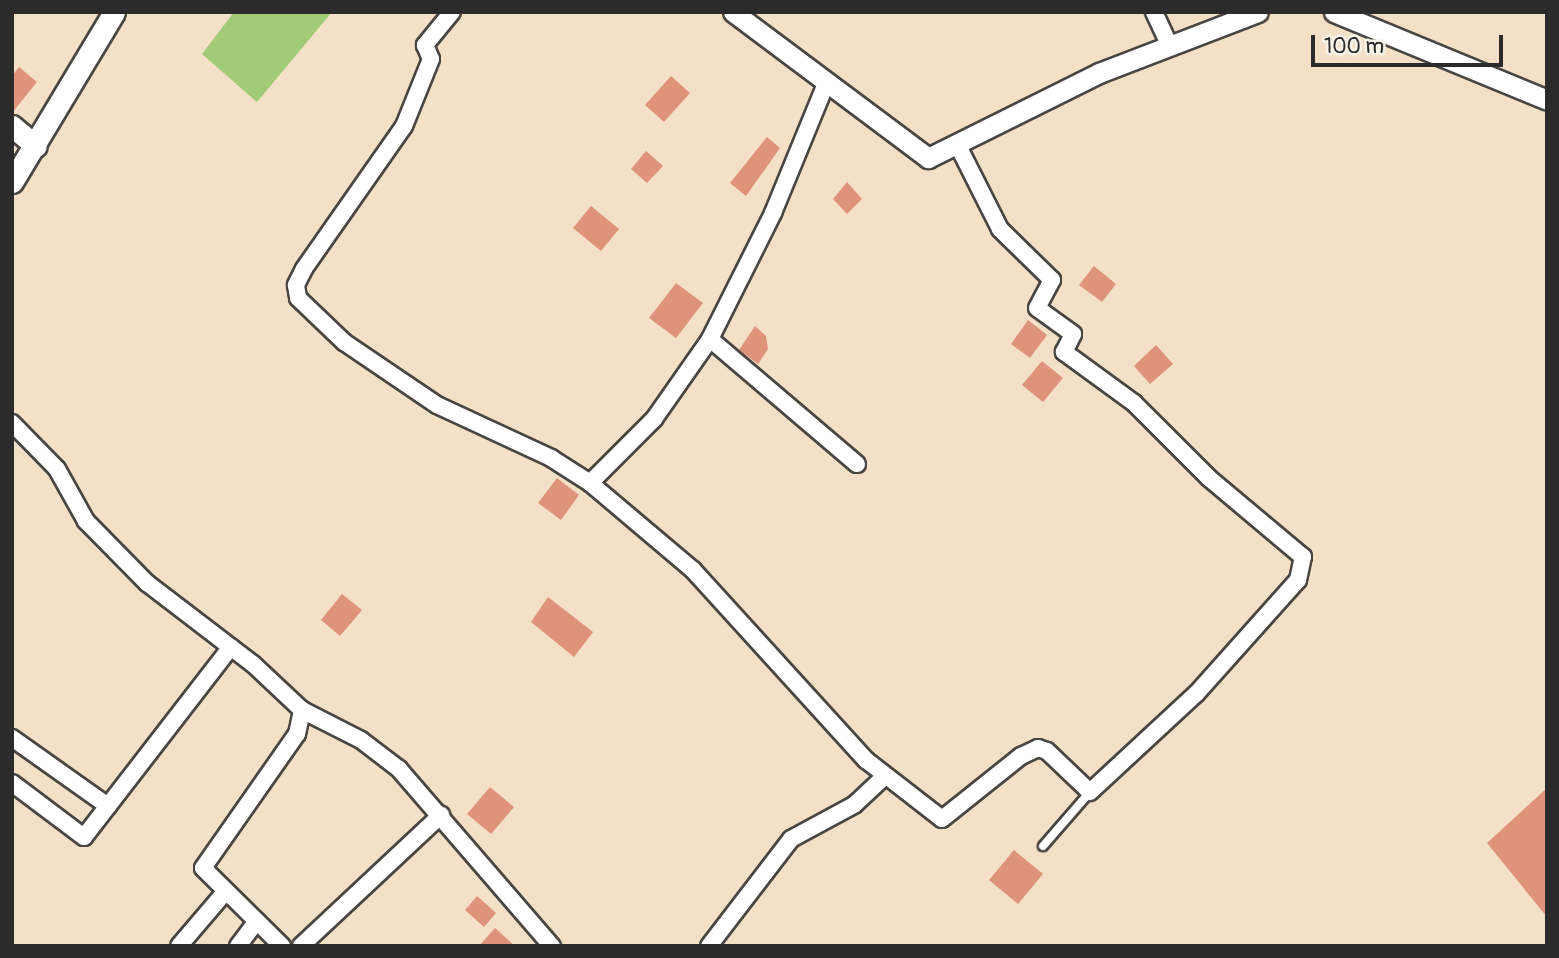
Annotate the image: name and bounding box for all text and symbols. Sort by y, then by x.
scale bar [1314,21,1506,65]
text: 100 m [1324,33,1384,60]

